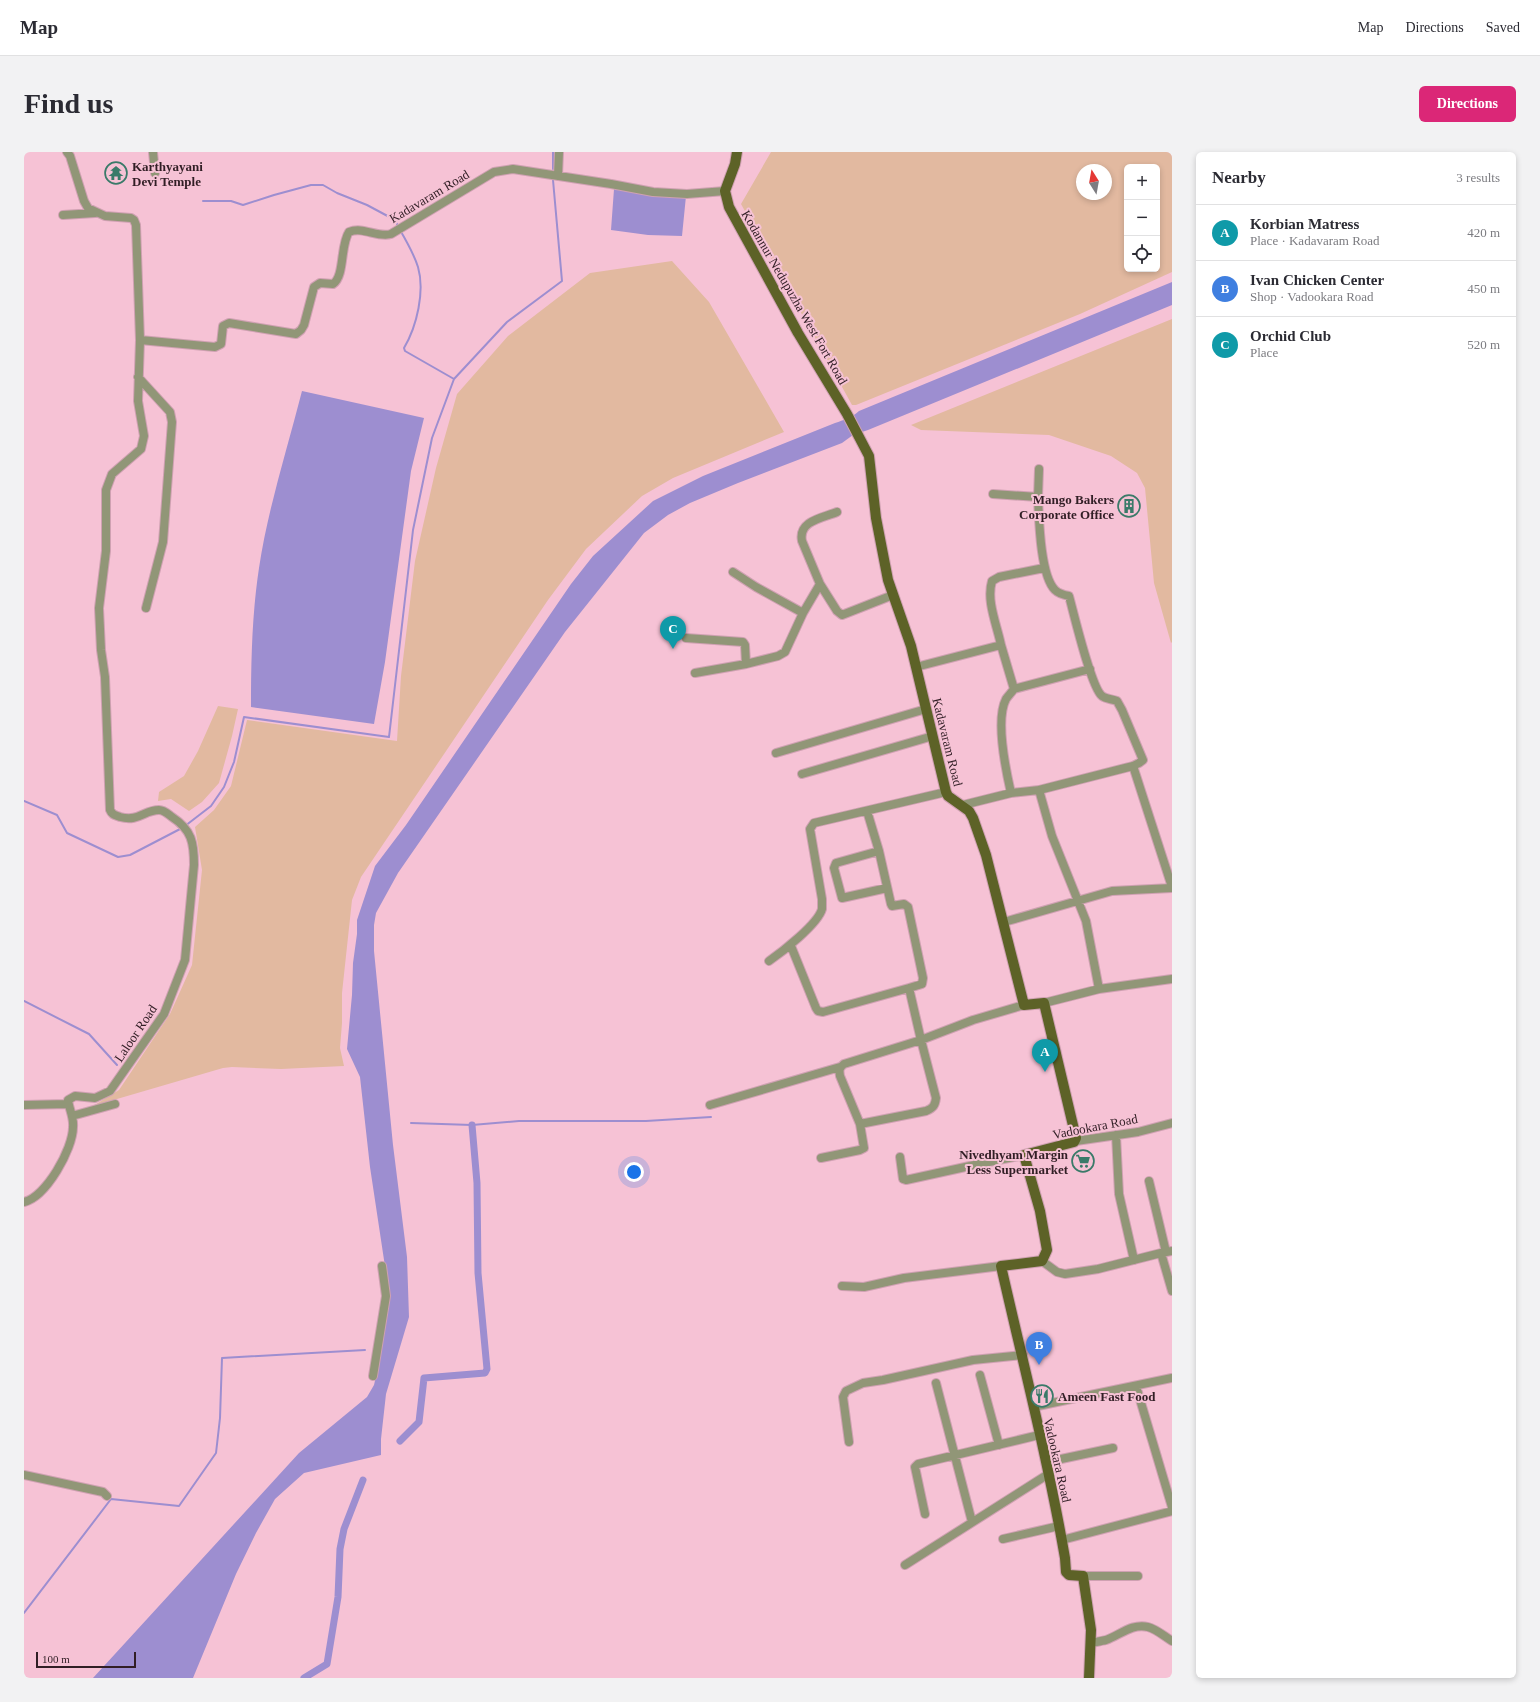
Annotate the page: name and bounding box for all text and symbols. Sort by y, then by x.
text: Map [20,17,58,38]
text: Map [1358,20,1383,35]
text: Directions [1405,20,1464,35]
text: Saved [1486,20,1520,35]
button: Directions [1419,86,1516,122]
text: Find us [24,88,114,119]
place label: Karthyayani Devi Temple [132,159,203,189]
temple icon: Karthyayani Devi Temple [103,160,129,186]
north arrow [1076,164,1112,200]
map controls [1124,164,1160,272]
button: + [1124,164,1160,200]
street label: Kadavaram Road [387,166,472,226]
text: Nearby [1212,168,1266,187]
text: 3 results [1456,170,1500,185]
button: − [1124,200,1160,236]
street label: Kodannur Nedupuzha West Fort Road [738,207,851,387]
text: Korbian Matress [1250,216,1359,232]
text: A [1220,225,1230,240]
text: 420 m [1467,225,1500,240]
text: Place · Kadavaram Road [1250,233,1380,248]
button: locate [1124,236,1160,272]
text: Ivan Chicken Center [1250,272,1384,288]
text: B [1221,281,1229,296]
text: 450 m [1467,281,1500,296]
text: Shop · Vadookara Road [1250,289,1374,304]
text: Orchid Club [1250,328,1331,344]
text: C [1220,337,1230,352]
text: 520 m [1467,337,1500,352]
text: Place [1250,345,1278,360]
place label: Mango Bakers Corporate Office [1019,492,1114,522]
building icon: Mango Bakers Corporate Office [1116,493,1142,519]
pin: C [660,616,686,649]
street label: Kadavaram Road [929,696,966,788]
street label: Laloor Road [111,1002,160,1065]
pin: A [1032,1039,1058,1072]
street label: Vadookara Road [1051,1111,1139,1142]
place label: Nivedhyam Margin Less Supermarket [959,1147,1069,1177]
supermarket icon: Nivedhyam Margin Less Supermarket [1070,1148,1096,1174]
your location [624,1162,644,1182]
pin: B [1026,1332,1052,1365]
restaurant icon: Ameen Fast Food [1029,1383,1055,1409]
place label: Ameen Fast Food [1058,1389,1156,1404]
street label: Vadookara Road [1041,1416,1075,1504]
scale bar [36,1650,136,1669]
text: 100 m [42,1653,70,1665]

